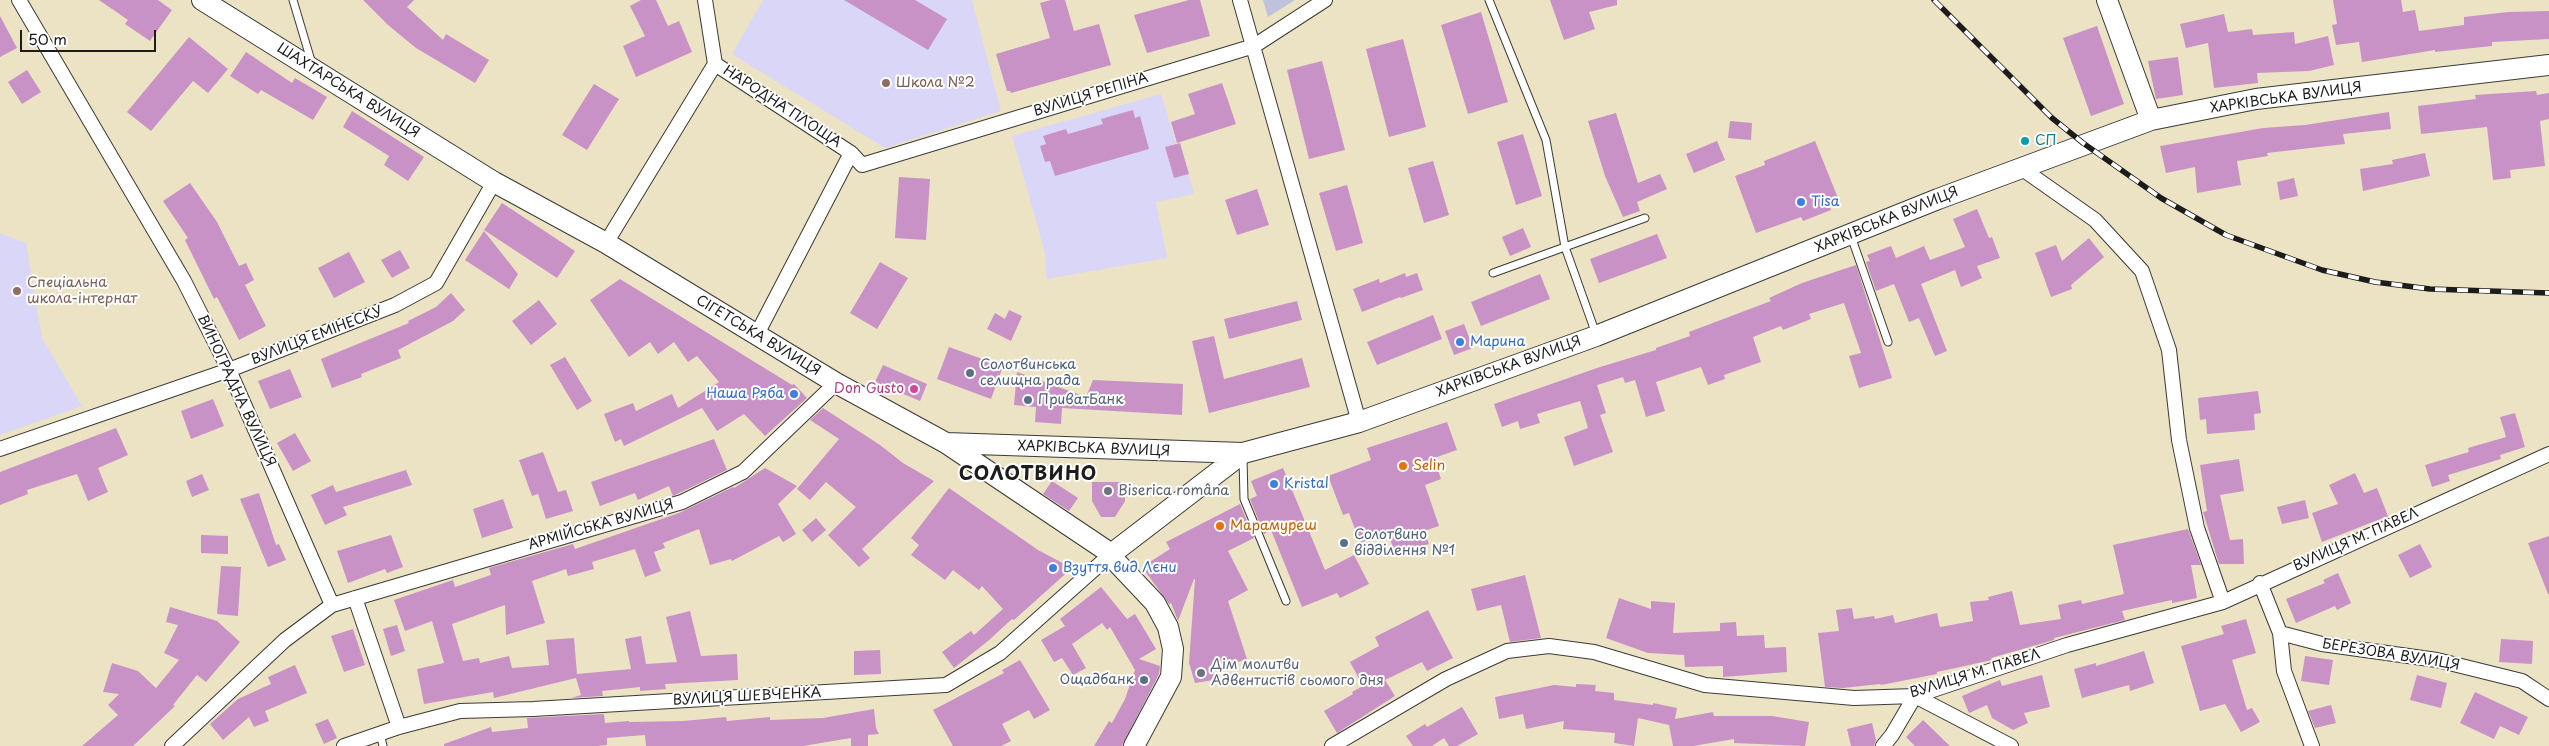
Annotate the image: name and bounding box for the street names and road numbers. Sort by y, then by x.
street label: ШАХТАРСЬКА ВУЛИЦЯ [274,40,422,142]
street label: НАРОДНА ПЛОЩА [720,63,844,151]
street label: ВУЛИЦЯ РЕПІНА [1032,70,1150,120]
street label: ХАРКІВСЬКА ВУЛИЦЯ [2209,79,2363,117]
street label: ХАРКІВСЬКА ВУЛИЦЯ [1813,184,1961,256]
street label: СІГЕТСЬКА ВУЛИЦЯ [693,292,823,380]
street label: ВУЛИЦЯ ЕМІНЕСКУ [249,303,385,369]
street label: ВИНОГРАДНА ВУЛИЦЯ [193,312,279,470]
street label: ХАРКІВСЬКА ВУЛИЦЯ [1434,333,1584,401]
street label: ХАРКІВСЬКА ВУЛИЦЯ [1017,438,1171,460]
street label: АРМІЙСЬКА ВУЛИЦЯ [526,496,676,554]
street label: ВУЛИЦЯ М. ПАВЕЛ [2291,505,2421,575]
street label: БЕРЕЗОВА ВУЛИЦЯ [2321,636,2461,674]
street label: ВУЛИЦЯ М. ПАВЕЛ [1908,646,2042,702]
street label: ВУЛИЦЯ ШЕВЧЕНКА [672,685,822,709]

